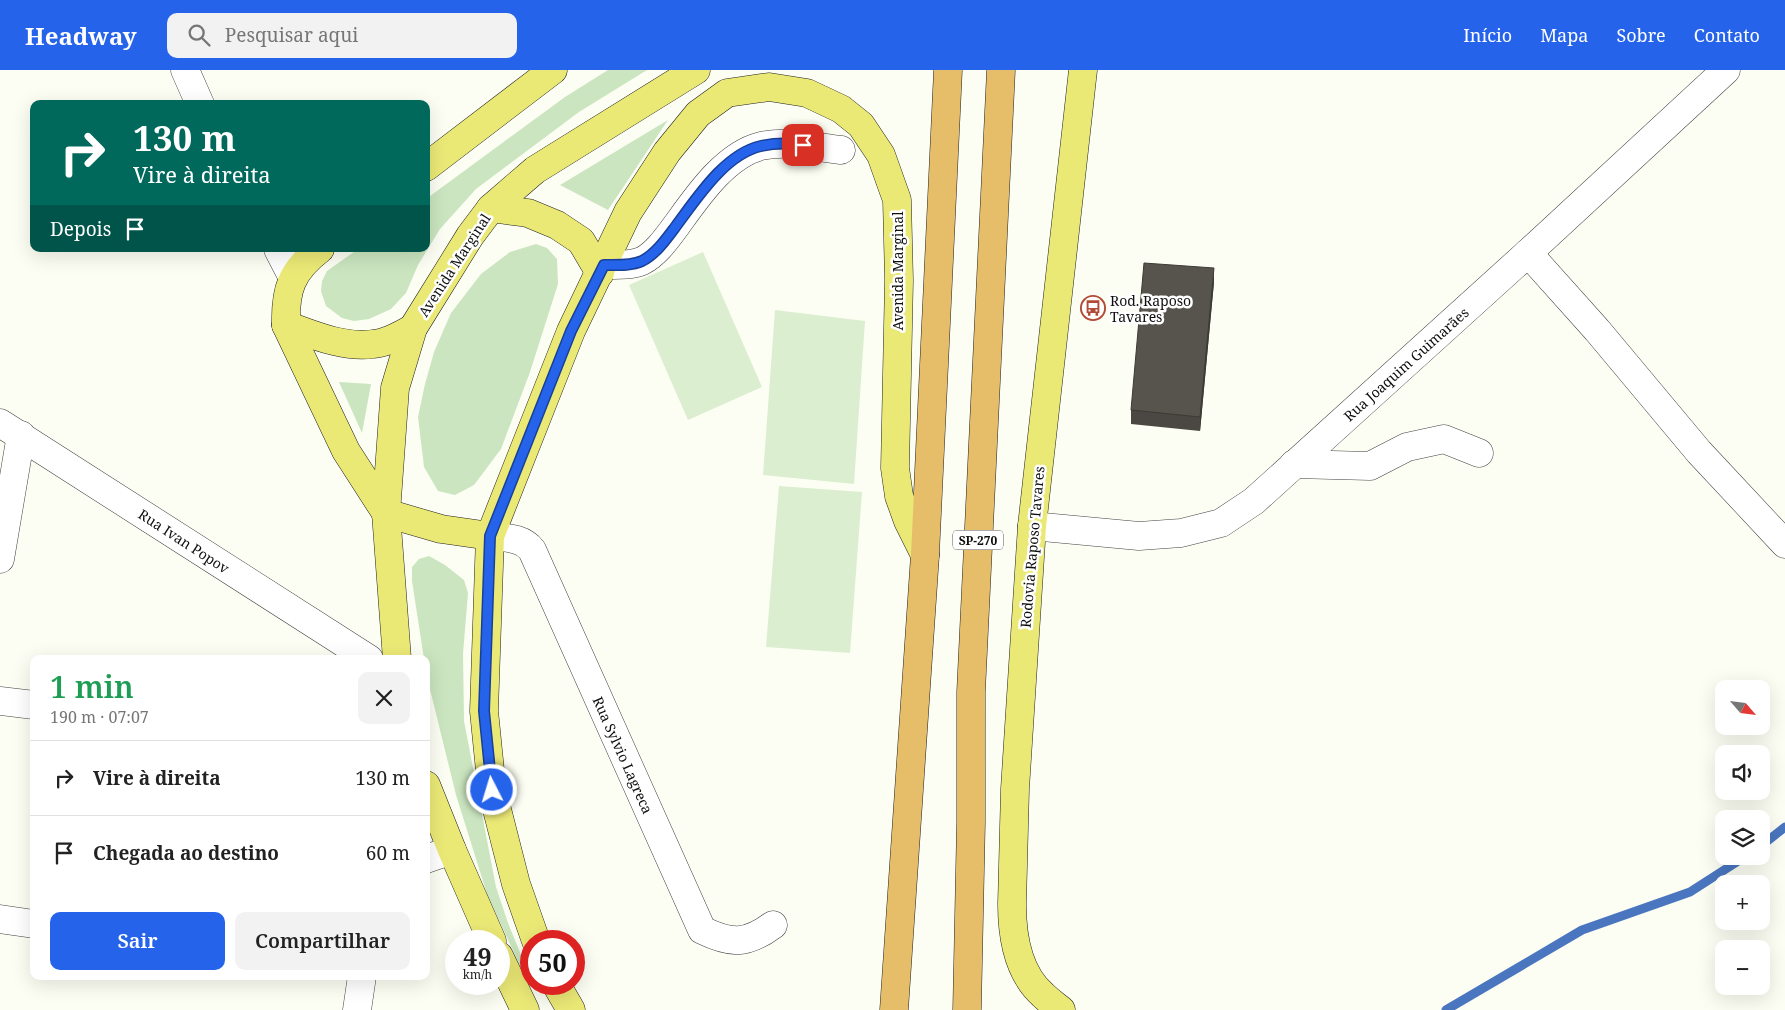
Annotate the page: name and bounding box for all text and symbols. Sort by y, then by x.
search box [167,13,517,58]
text: Headway [25,19,137,52]
icon: search [185,21,213,49]
text: Pesquisar aqui [225,22,358,48]
text: Início [1463,23,1512,47]
text: Mapa [1540,23,1588,47]
text: Sobre [1616,23,1666,47]
text: Contato [1694,23,1760,47]
text: 130 m [133,114,236,161]
icon: right [50,120,115,185]
pin [782,124,824,166]
icon: arrive [789,131,817,159]
text: Vire à direita [133,159,271,189]
street label: Avenida Marginal [414,209,495,320]
street label: Avenida Marginal [888,211,907,331]
icon: arrive [121,215,149,243]
text: Depois [50,216,111,242]
place label: Rod. Raposo Tavares [1110,291,1191,326]
bus stop icon: Rod. Raposo Tavares [1080,295,1106,321]
street label: Rua Joaquim Guimarães [1339,303,1473,425]
street label: Rodovia Raposo Tavares [1015,465,1049,629]
street label: Rua Ivan Popov [135,505,234,578]
road number: SP-270 [953,530,1003,550]
text: 1 min [50,666,134,707]
button: close [358,672,410,724]
north arrow [1715,680,1770,735]
map controls [1715,680,1770,995]
street label: Rua Sylvio Lagreca [589,693,657,817]
text: 190 m · 07:07 [50,706,149,728]
button: sound [1715,745,1770,800]
position arrow [465,763,517,815]
icon: right [50,764,78,792]
text: Vire à direita [93,765,221,791]
text: 130 m [355,765,410,791]
button: layers [1715,810,1770,865]
icon: arrive [50,839,78,867]
text: Chegada ao destino [93,840,279,866]
text: 60 m [366,840,410,866]
button: + [1715,875,1770,930]
button: Sair [50,912,225,970]
button: Compartilhar [235,912,410,970]
speed limit sign: 50 [520,930,585,995]
text: 49 [463,939,492,973]
button: − [1715,940,1770,995]
text: km/h [463,966,492,983]

